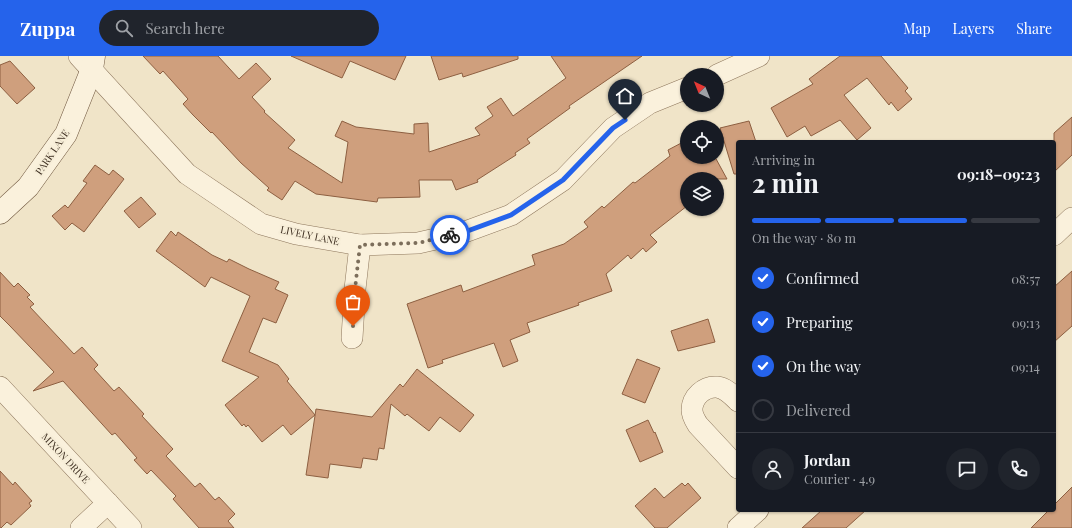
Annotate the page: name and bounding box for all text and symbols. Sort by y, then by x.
search box [99,10,379,46]
text: Zuppa [20,15,75,41]
icon: search [113,17,135,39]
text: Search here [145,18,225,38]
text: Map [903,19,931,38]
text: Layers [953,19,994,38]
text: Share [1016,19,1052,38]
north arrow [680,68,724,112]
map controls [680,68,724,216]
pin [608,79,642,120]
icon: home [614,85,636,107]
button: locate [680,120,724,164]
street label: PARK LANE [32,126,72,178]
text: Arriving in [752,151,815,168]
text: 09:18–09:23 [957,164,1040,184]
text: 2 min [752,165,819,200]
button: layers [680,172,724,216]
courier [430,215,470,255]
street label: LIVELY LANE [279,222,341,248]
icon: bike [439,224,461,246]
text: On the way · 80 m [752,229,856,246]
icon: check [752,267,774,289]
text: Confirmed [786,268,859,288]
text: 08:57 [1011,270,1040,287]
pin [336,285,370,326]
icon: bag [342,291,364,313]
icon: check [752,311,774,333]
text: Preparing [786,312,853,332]
text: 09:13 [1012,314,1040,331]
icon: check [752,355,774,377]
text: On the way [786,356,861,376]
text: 09:14 [1011,358,1040,375]
text: Delivered [786,400,851,420]
street label: MIXON DRIVE [39,430,93,486]
button: person [752,448,794,490]
button: chat [946,448,988,490]
button: phone [998,448,1040,490]
text: Jordan [804,450,850,470]
text: Courier · 4.9 [804,470,875,487]

